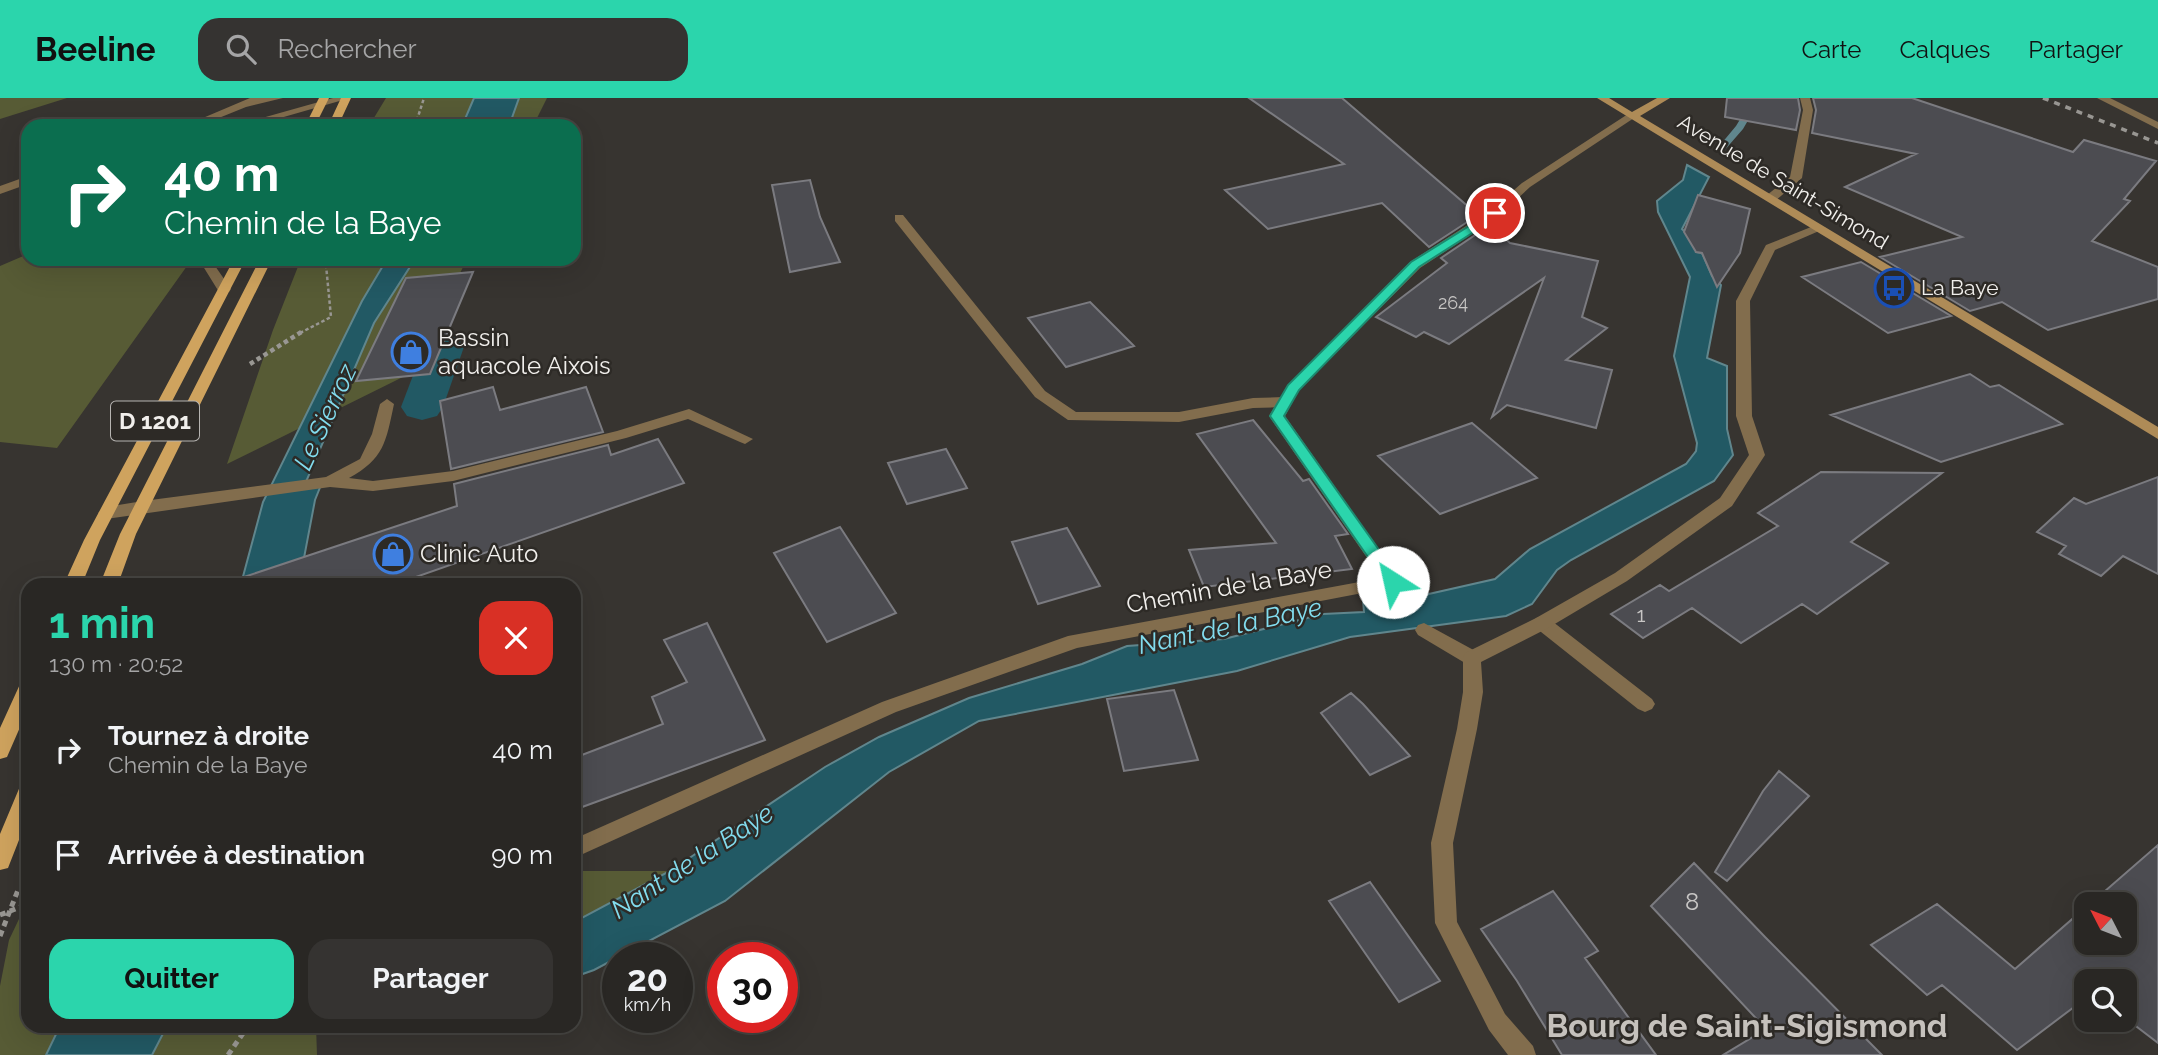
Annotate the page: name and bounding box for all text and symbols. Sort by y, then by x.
search box [198,18,688,81]
text: Beeline [35,30,156,69]
icon: search [222,30,260,68]
text: Rechercher [278,34,417,64]
text: Carte [1802,35,1861,64]
text: Calques [1899,35,1990,64]
text: Partager [2028,35,2123,64]
street label: Avenue de Saint-Simond [1674,109,1893,254]
text: 40 m [164,145,279,202]
icon: right [49,147,140,238]
pin [1465,183,1525,243]
icon: arrive [1476,194,1514,232]
text: Chemin de la Baye [164,204,442,241]
bus stop icon: La Baye [1873,267,1915,309]
place label: La Baye [1921,275,1998,300]
house number: 264 [1438,292,1468,313]
place label: Bassin aquacole Aixois [438,323,611,380]
shop icon: Bassin aquacole Aixois [390,331,432,373]
water label: Le Sierroz [287,359,363,475]
road number: D 1201 [111,402,199,440]
shop icon: Clinic Auto [372,533,414,575]
place label: Clinic Auto [420,539,538,568]
position arrow [1356,545,1430,619]
street label: Chemin de la Baye [1124,554,1334,619]
water label: Nant de la Baye [1135,592,1325,660]
text: 1 min [49,599,155,648]
button: close [479,601,553,675]
house number: 1 [1637,602,1646,627]
text: 130 m · 20:52 [49,650,183,677]
text: Tournez à droite [108,721,309,751]
icon: right [49,731,87,769]
text: 40 m [492,735,553,765]
text: Chemin de la Baye [108,751,307,778]
water label: Nant de la Baye [605,797,779,925]
icon: arrive [49,836,87,874]
text: Arrivée à destination [108,840,365,870]
text: 90 m [491,840,553,870]
house number: 8 [1685,887,1699,916]
north arrow [2074,892,2137,956]
map controls [2074,892,2137,1032]
button: Quitter [49,939,294,1019]
button: Partager [308,939,553,1019]
speed limit sign: 30 [707,942,798,1033]
text: 20 [627,958,668,999]
button: search [2074,969,2137,1032]
text: km/h [624,994,671,1015]
district label: Bourg de Saint-Sigismond [1547,1007,1947,1044]

